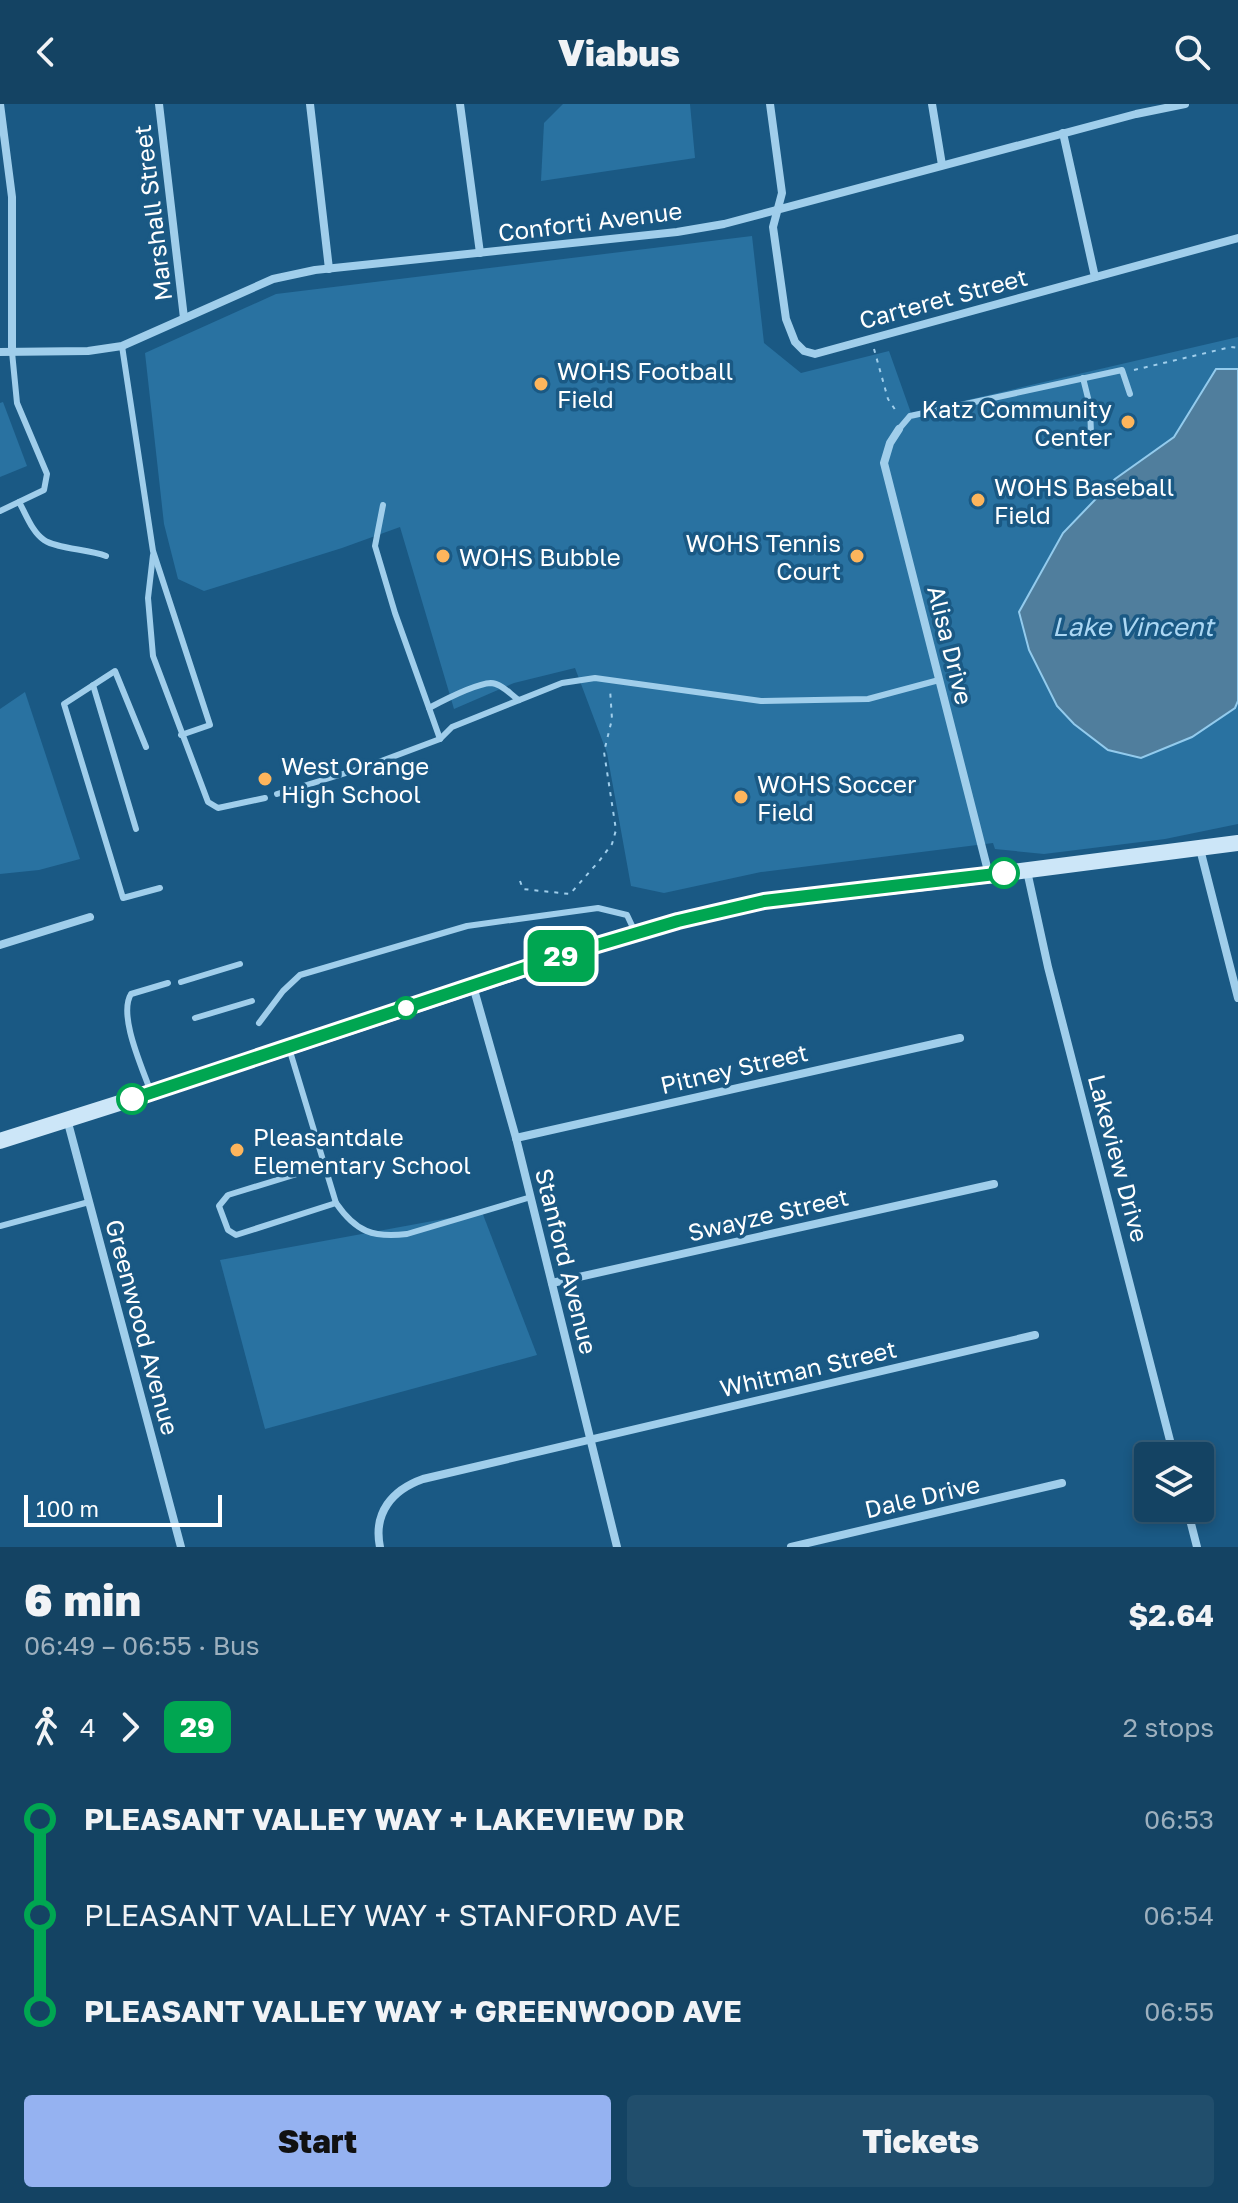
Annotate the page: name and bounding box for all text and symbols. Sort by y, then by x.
icon: back [24,30,68,74]
icon: search [1170,30,1214,74]
text: Viabus [558,31,680,74]
street label: Marshall Street [127,123,177,303]
street label: Conforti Avenue [496,195,684,247]
street label: Carteret Street [856,262,1030,334]
place label: WOHS Football Field [557,356,733,413]
marker: WOHS Football Field [532,375,550,393]
place label: Katz Community Center [922,394,1112,451]
marker: Katz Community Center [1119,413,1137,431]
place label: WOHS Baseball Field [994,472,1174,529]
marker: WOHS Baseball Field [969,491,987,509]
place label: WOHS Tennis Court [686,528,841,585]
place label: WOHS Bubble [459,542,621,571]
marker: WOHS Bubble [434,547,452,565]
marker: WOHS Tennis Court [848,547,866,565]
street label: Alisa Drive [922,583,980,707]
water label: Lake Vincent [1052,611,1216,642]
place label: West Orange High School [281,751,429,808]
place label: WOHS Soccer Field [757,769,916,826]
marker: West Orange High School [256,770,274,788]
marker: WOHS Soccer Field [732,788,750,806]
unlabelled marker [989,858,1019,888]
line badge: 29 [525,930,597,982]
text: 29 [544,939,578,972]
unlabelled marker [395,997,417,1019]
street label: Pitney Street [657,1037,811,1099]
street label: Lakeview Drive [1083,1071,1155,1245]
unlabelled marker [117,1084,147,1114]
place label: Pleasantdale Elementary School [253,1122,471,1179]
marker: Pleasantdale Elementary School [228,1141,246,1159]
street label: Stanford Avenue [530,1165,604,1357]
street label: Swayze Street [685,1181,851,1247]
street label: Greenwood Avenue [100,1216,186,1438]
street label: Whitman Street [717,1334,899,1402]
map controls [1134,1442,1214,1522]
button: layers [1134,1442,1214,1522]
street label: Dale Drive [862,1469,982,1523]
scale bar [24,1491,222,1527]
text: 100 m [36,1495,99,1522]
text: 6 min [24,1573,141,1626]
text: $2.64 [1128,1597,1214,1633]
text: 06:49 – 06:55 · Bus [24,1630,260,1661]
icon: walk [24,1705,68,1749]
icon: forward [108,1705,152,1749]
text: 29 [180,1710,215,1743]
text: 4 [80,1712,96,1743]
text: 2 stops [1123,1712,1214,1743]
text: PLEASANT VALLEY WAY + LAKEVIEW DR [84,1801,685,1837]
text: 06:53 [1144,1804,1214,1835]
text: PLEASANT VALLEY WAY + STANFORD AVE [84,1897,681,1933]
text: 06:54 [1143,1900,1214,1931]
text: PLEASANT VALLEY WAY + GREENWOOD AVE [84,1993,742,2029]
text: 06:55 [1144,1996,1214,2027]
button: Start [24,2095,611,2187]
button: Tickets [627,2095,1214,2187]

